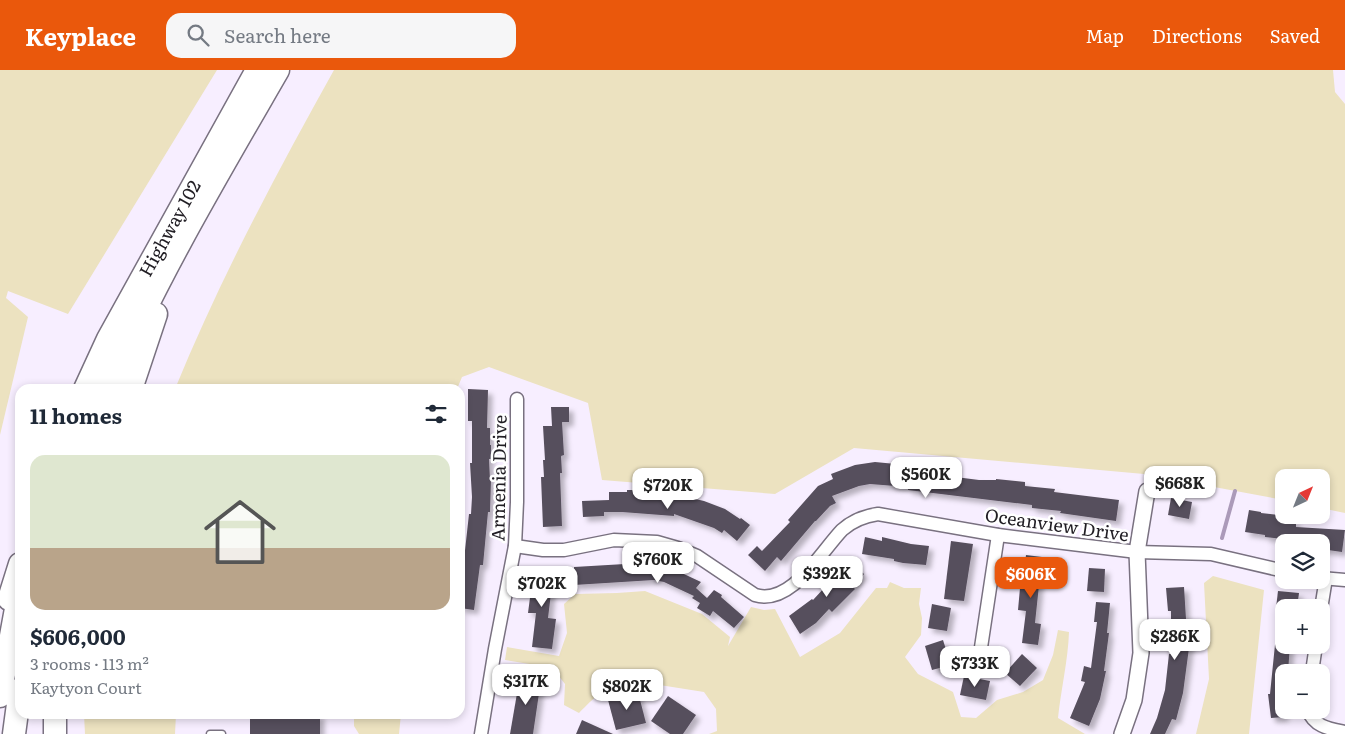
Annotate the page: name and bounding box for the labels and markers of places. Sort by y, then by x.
pin: $560K [891,456,961,499]
pin: $668K [1145,466,1215,508]
pin: $720K [633,468,703,510]
pin: $760K [623,542,693,584]
pin: $392K [792,556,862,598]
pin: $606K [996,556,1066,599]
pin: $702K [507,566,577,608]
pin: $286K [1140,618,1210,661]
pin: $733K [940,646,1010,688]
pin: $317K [491,664,561,706]
pin: $802K [592,668,662,711]

